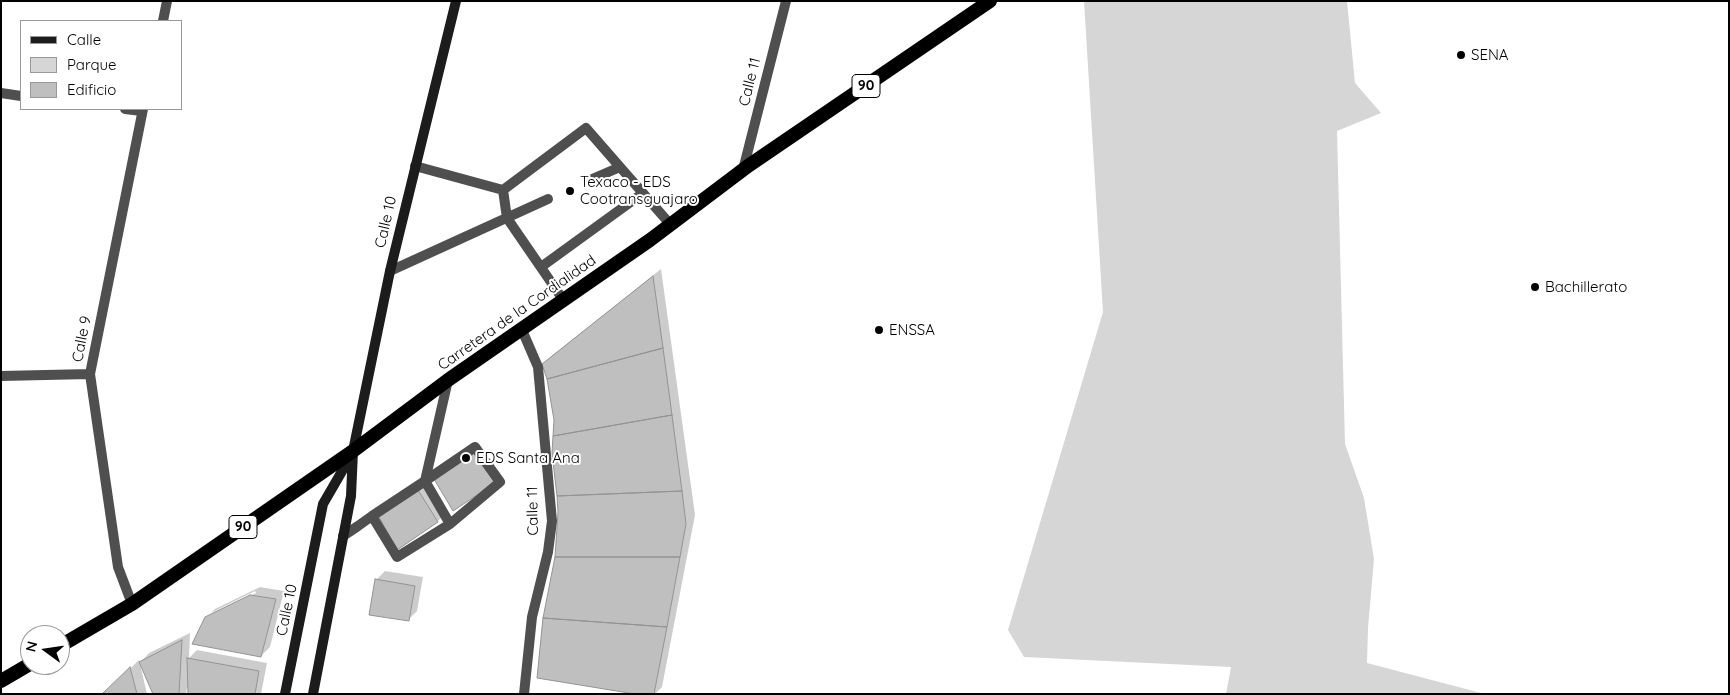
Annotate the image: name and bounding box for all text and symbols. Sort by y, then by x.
legend [20,20,182,110]
text: Calle [67,30,101,49]
place label: SENA [1471,46,1509,64]
marker: SENA [1455,49,1467,61]
text: Parque [67,55,117,74]
street label: Calle 11 [735,56,765,108]
road number: 90 [852,74,880,98]
text: Edificio [67,80,116,99]
place label: Texaco - EDS Cootransguajaro [580,173,698,208]
marker: Texaco - EDS Cootransguajaro [564,185,576,197]
street label: Calle 10 [371,194,401,250]
street label: Carretera de la Cordialidad [435,251,599,375]
place label: Bachillerato [1545,278,1627,296]
marker: Bachillerato [1529,281,1541,293]
street label: Calle 9 [69,314,95,364]
place label: ENSSA [889,321,935,339]
marker: ENSSA [873,324,885,336]
place label: EDS Santa Ana [476,449,580,467]
marker: EDS Santa Ana [460,452,472,464]
street label: Calle 11 [524,486,542,536]
road number: 90 [229,516,257,538]
street label: Calle 10 [273,582,301,638]
north arrow [20,625,70,675]
text: N [21,639,41,654]

